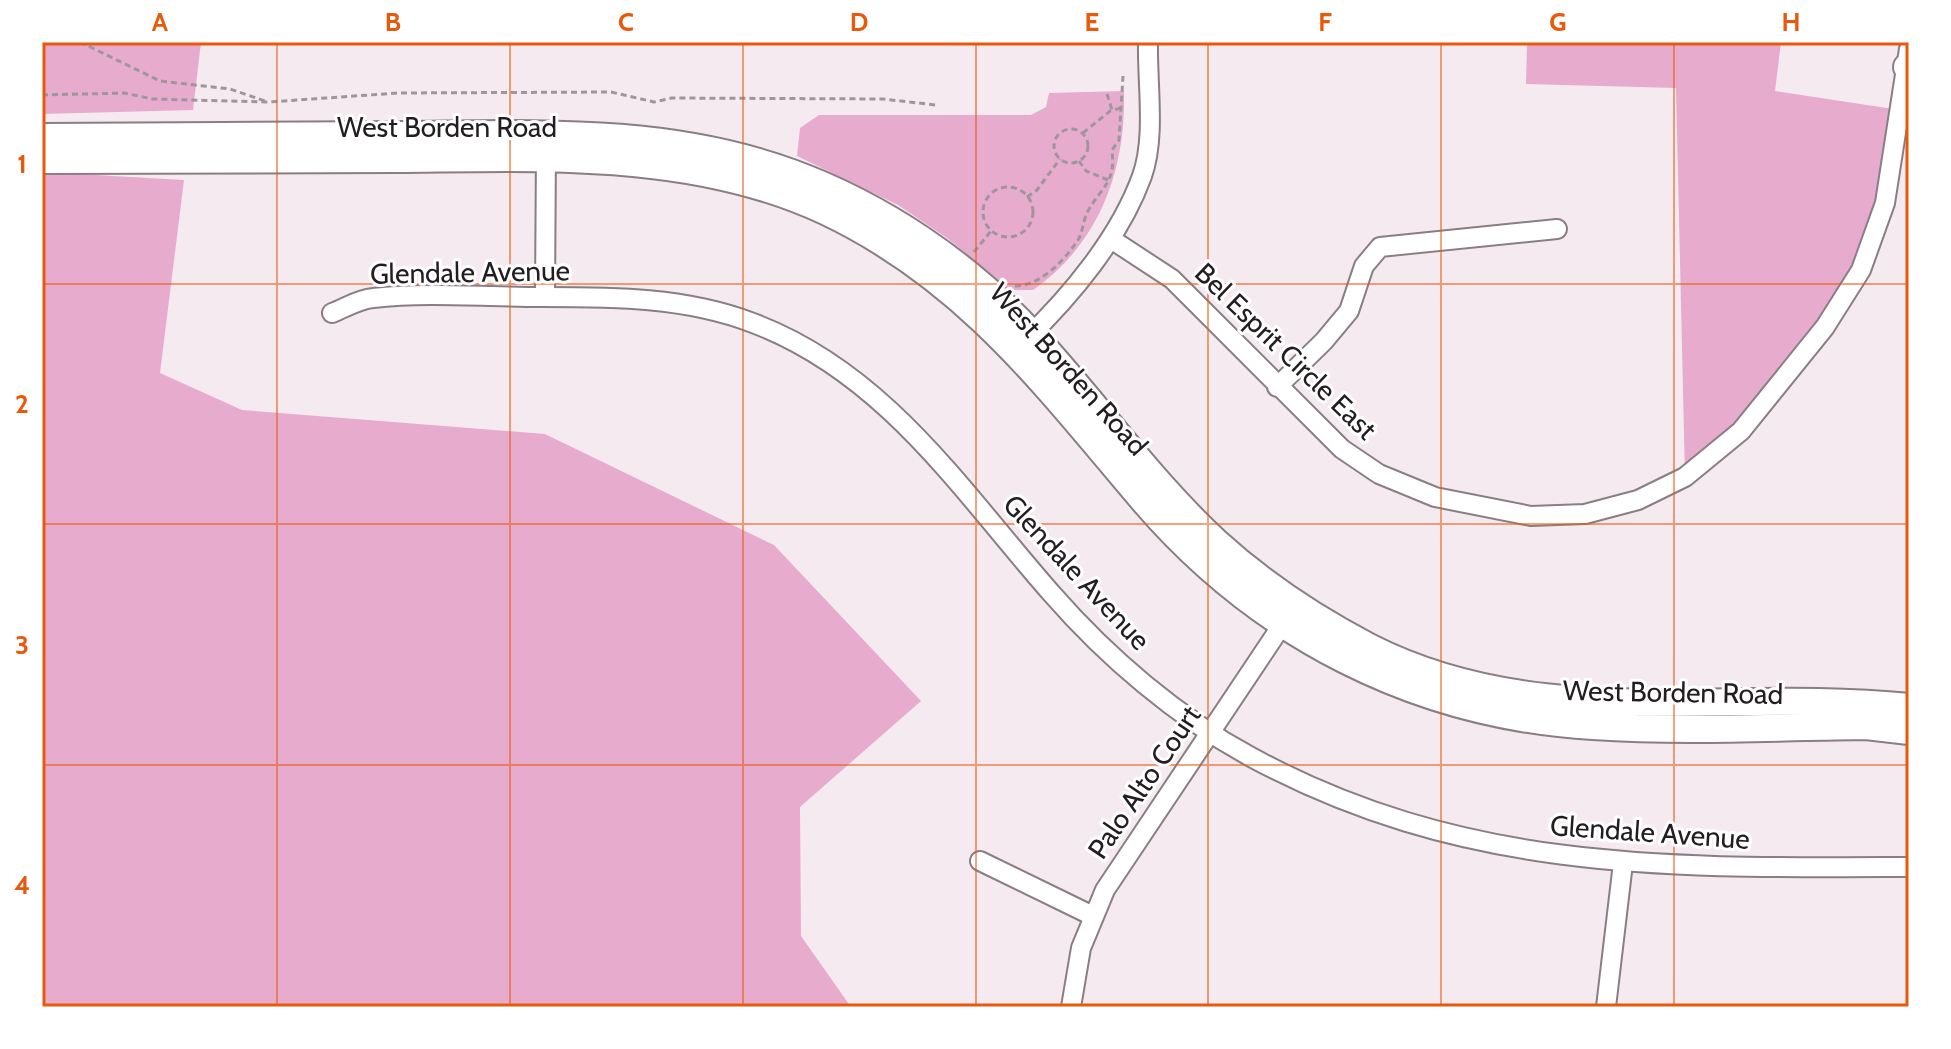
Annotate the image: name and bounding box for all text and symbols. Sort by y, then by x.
text: A [152,6,169,38]
text: B [385,6,401,38]
text: C [618,6,634,38]
text: D [850,6,868,38]
text: E [1085,6,1099,38]
text: F [1318,6,1332,38]
text: G [1549,6,1567,38]
text: H [1782,6,1800,38]
street label: West Borden Road [337,110,557,144]
text: 1 [17,148,27,180]
street label: Glendale Avenue [370,253,570,291]
street label: Bel Esprit Circle East [1188,256,1384,446]
street label: West Borden Road [983,276,1155,462]
text: 2 [15,388,29,420]
street label: Glendale Avenue [996,487,1158,657]
text: 3 [15,629,29,661]
street label: West Borden Road [1563,673,1783,711]
street label: Palo Alto Court [1080,699,1208,865]
street label: Glendale Avenue [1549,808,1751,856]
text: 4 [14,869,30,901]

